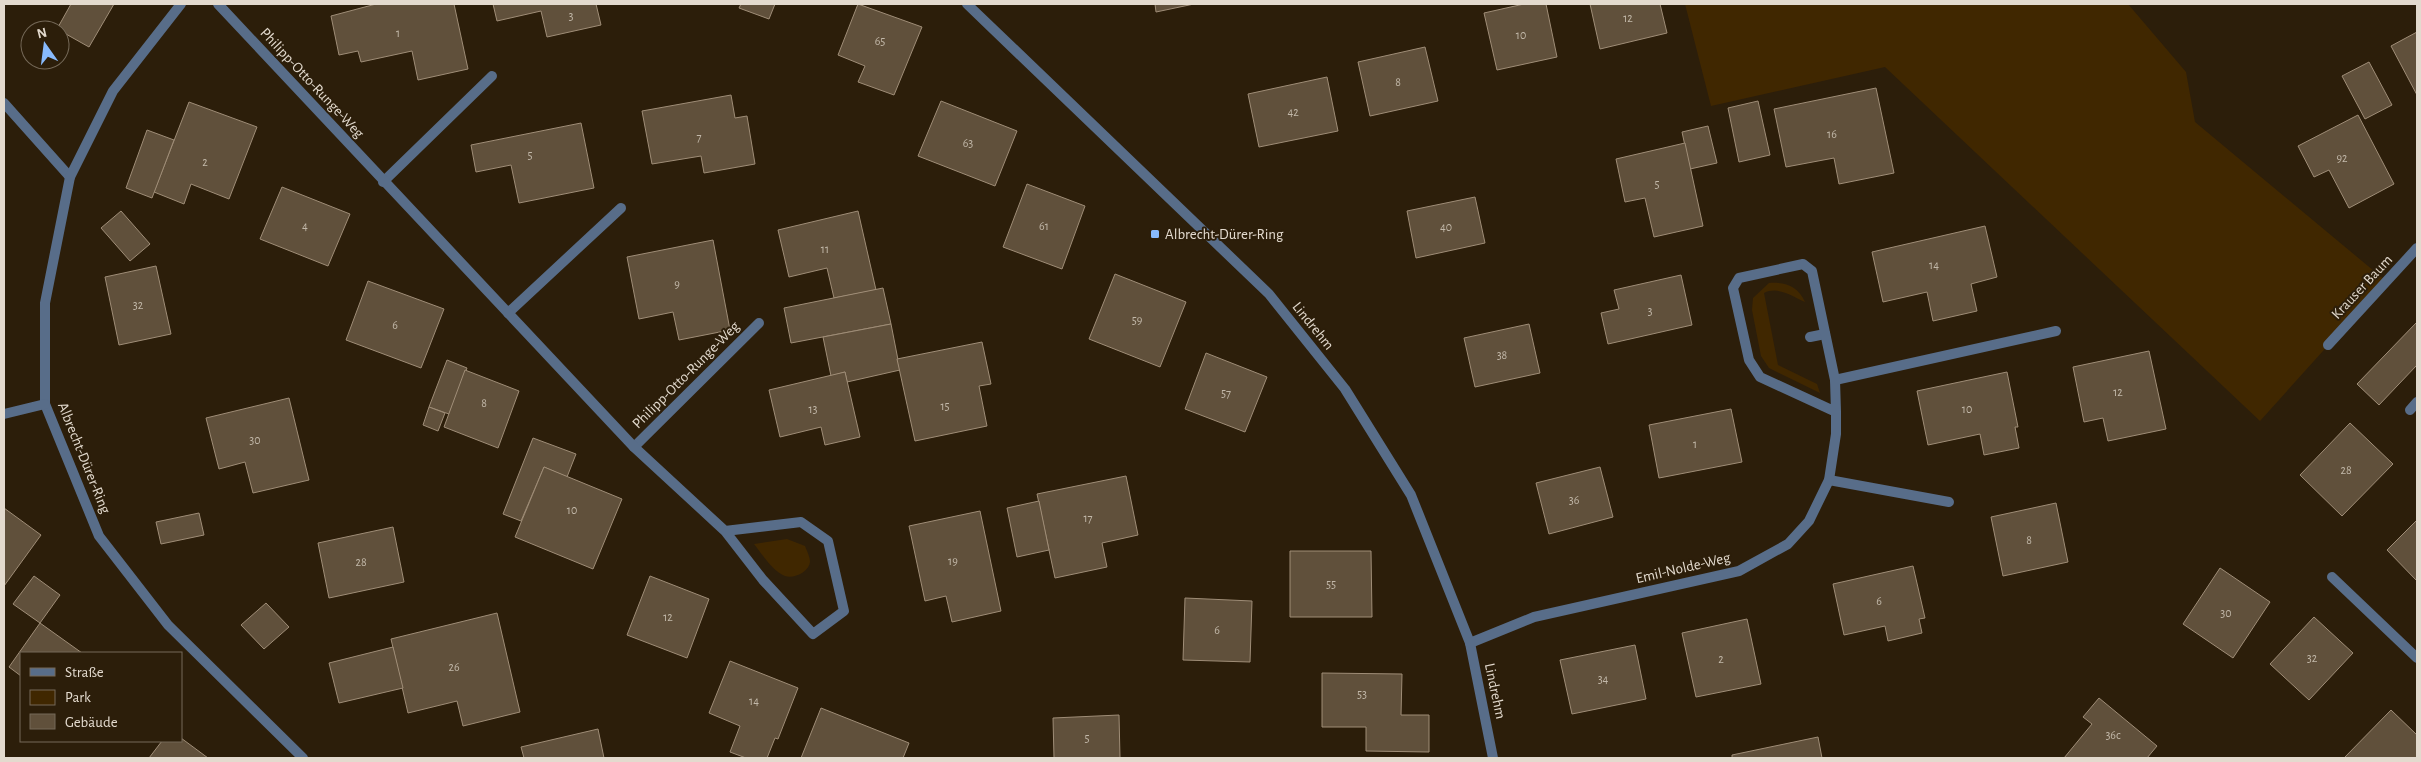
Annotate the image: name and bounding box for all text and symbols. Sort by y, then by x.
house number: 3 [569,10,574,22]
house number: 12 [1623,12,1633,24]
north arrow [20,20,70,70]
text: N [36,25,49,41]
street label: Philipp-Otto-Runge-Weg [257,25,367,141]
house number: 1 [396,27,400,39]
house number: 10 [1516,29,1526,41]
house number: 65 [875,35,885,47]
house number: 8 [1395,76,1401,88]
house number: 42 [1287,106,1299,118]
house number: 16 [1827,128,1837,140]
house number: 7 [696,131,702,143]
house number: 63 [963,137,973,149]
house number: 5 [527,149,533,161]
house number: 92 [2336,152,2348,164]
house number: 2 [202,156,208,168]
house number: 5 [1654,178,1660,190]
house number: 4 [302,220,308,232]
house number: 61 [1039,220,1049,232]
house number: 40 [1440,221,1452,233]
place label: Albrecht-Dürer-Ring [1165,227,1284,242]
marker: Albrecht-Dürer-Ring [1149,228,1161,240]
house number: 11 [821,243,829,255]
street label: Krauser Baum [2329,252,2395,322]
house number: 14 [1929,259,1939,271]
house number: 9 [674,278,680,290]
house number: 32 [133,299,144,311]
street label: Lindrehm [1289,299,1337,353]
house number: 3 [1648,305,1653,317]
house number: 59 [1132,314,1143,326]
street label: Philipp-Otto-Runge-Weg [630,318,743,431]
house number: 6 [392,319,398,331]
house number: 38 [1497,349,1508,361]
house number: 12 [2113,386,2123,398]
house number: 57 [1221,387,1231,399]
house number: 8 [481,397,487,409]
street label: Albrecht-Dürer-Ring [55,400,113,516]
house number: 15 [940,400,950,412]
house number: 13 [808,403,818,415]
house number: 10 [1962,403,1972,415]
house number: 30 [249,434,261,446]
house number: 1 [1693,438,1697,450]
house number: 28 [2340,464,2352,476]
house number: 36 [1569,494,1580,506]
house number: 10 [567,504,577,516]
house number: 17 [1083,512,1093,524]
house number: 8 [2026,534,2032,546]
street label: Emil-Nolde-Weg [1634,550,1732,586]
house number: 19 [948,555,958,567]
house number: 28 [355,556,367,568]
house number: 55 [1326,578,1336,590]
house number: 6 [1876,595,1882,607]
house number: 30 [2220,607,2232,619]
house number: 12 [663,611,673,623]
house number: 6 [1214,624,1220,636]
legend [20,652,182,742]
house number: 32 [2307,652,2318,664]
house number: 2 [1718,653,1724,665]
house number: 26 [448,661,460,673]
street label: Lindrehm [1482,662,1508,720]
text: Straße [65,665,104,680]
house number: 34 [1598,673,1609,685]
house number: 53 [1357,688,1367,700]
text: Park [65,690,91,705]
house number: 14 [749,695,759,707]
text: Gebäude [65,715,118,730]
house number: 36c [2105,729,2121,741]
house number: 5 [1084,732,1090,744]

